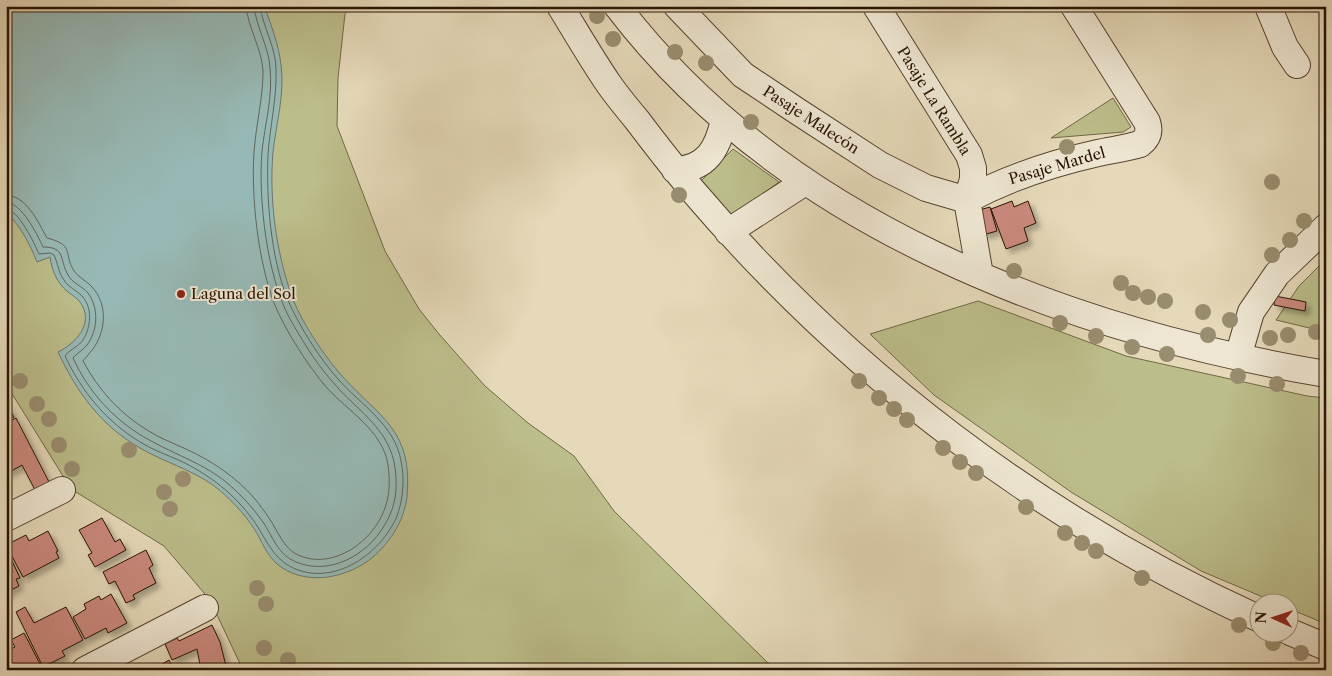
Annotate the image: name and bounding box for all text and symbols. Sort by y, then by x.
street label: Pasaje La Rambla [893,43,976,159]
street label: Pasaje Malecón [760,81,863,158]
street label: Pasaje Mardel [1006,142,1108,188]
place label: Laguna del Sol [191,284,296,303]
marker: Laguna del Sol [175,288,187,300]
north arrow [1250,594,1300,644]
text: N [1252,611,1270,624]

